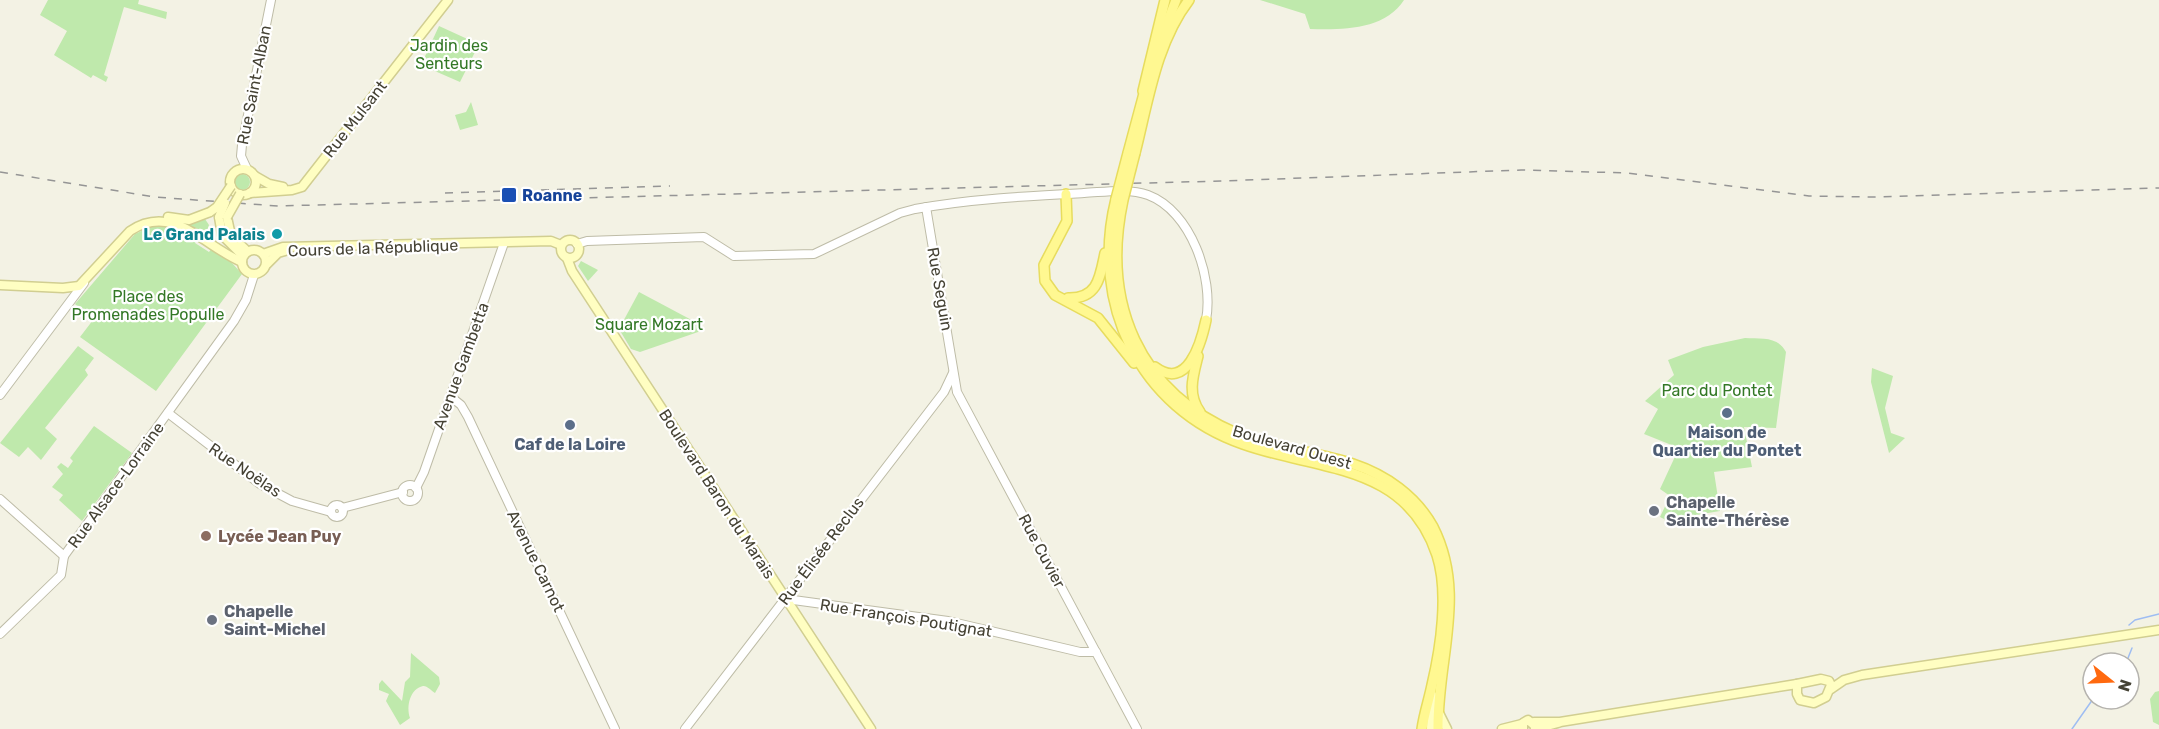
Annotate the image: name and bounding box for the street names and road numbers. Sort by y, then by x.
street label: Rue Saint-Alban [233,24,275,146]
street label: Rue Mulsant [319,77,391,161]
street label: Cours de la République [287,236,459,260]
street label: Rue Seguin [923,246,957,332]
street label: Avenue Gambetta [429,300,493,432]
street label: Boulevard Baron du Marais [655,406,779,582]
street label: Rue Alsace-Lorraine [64,418,168,552]
street label: Boulevard Ouest [1230,421,1354,473]
street label: Rue Noëlas [205,439,285,501]
street label: Rue Élisée Reclus [774,493,868,609]
street label: Avenue Carnot [503,507,569,615]
street label: Rue Cuvier [1015,511,1069,591]
street label: Rue François Poutignat [819,595,993,641]

